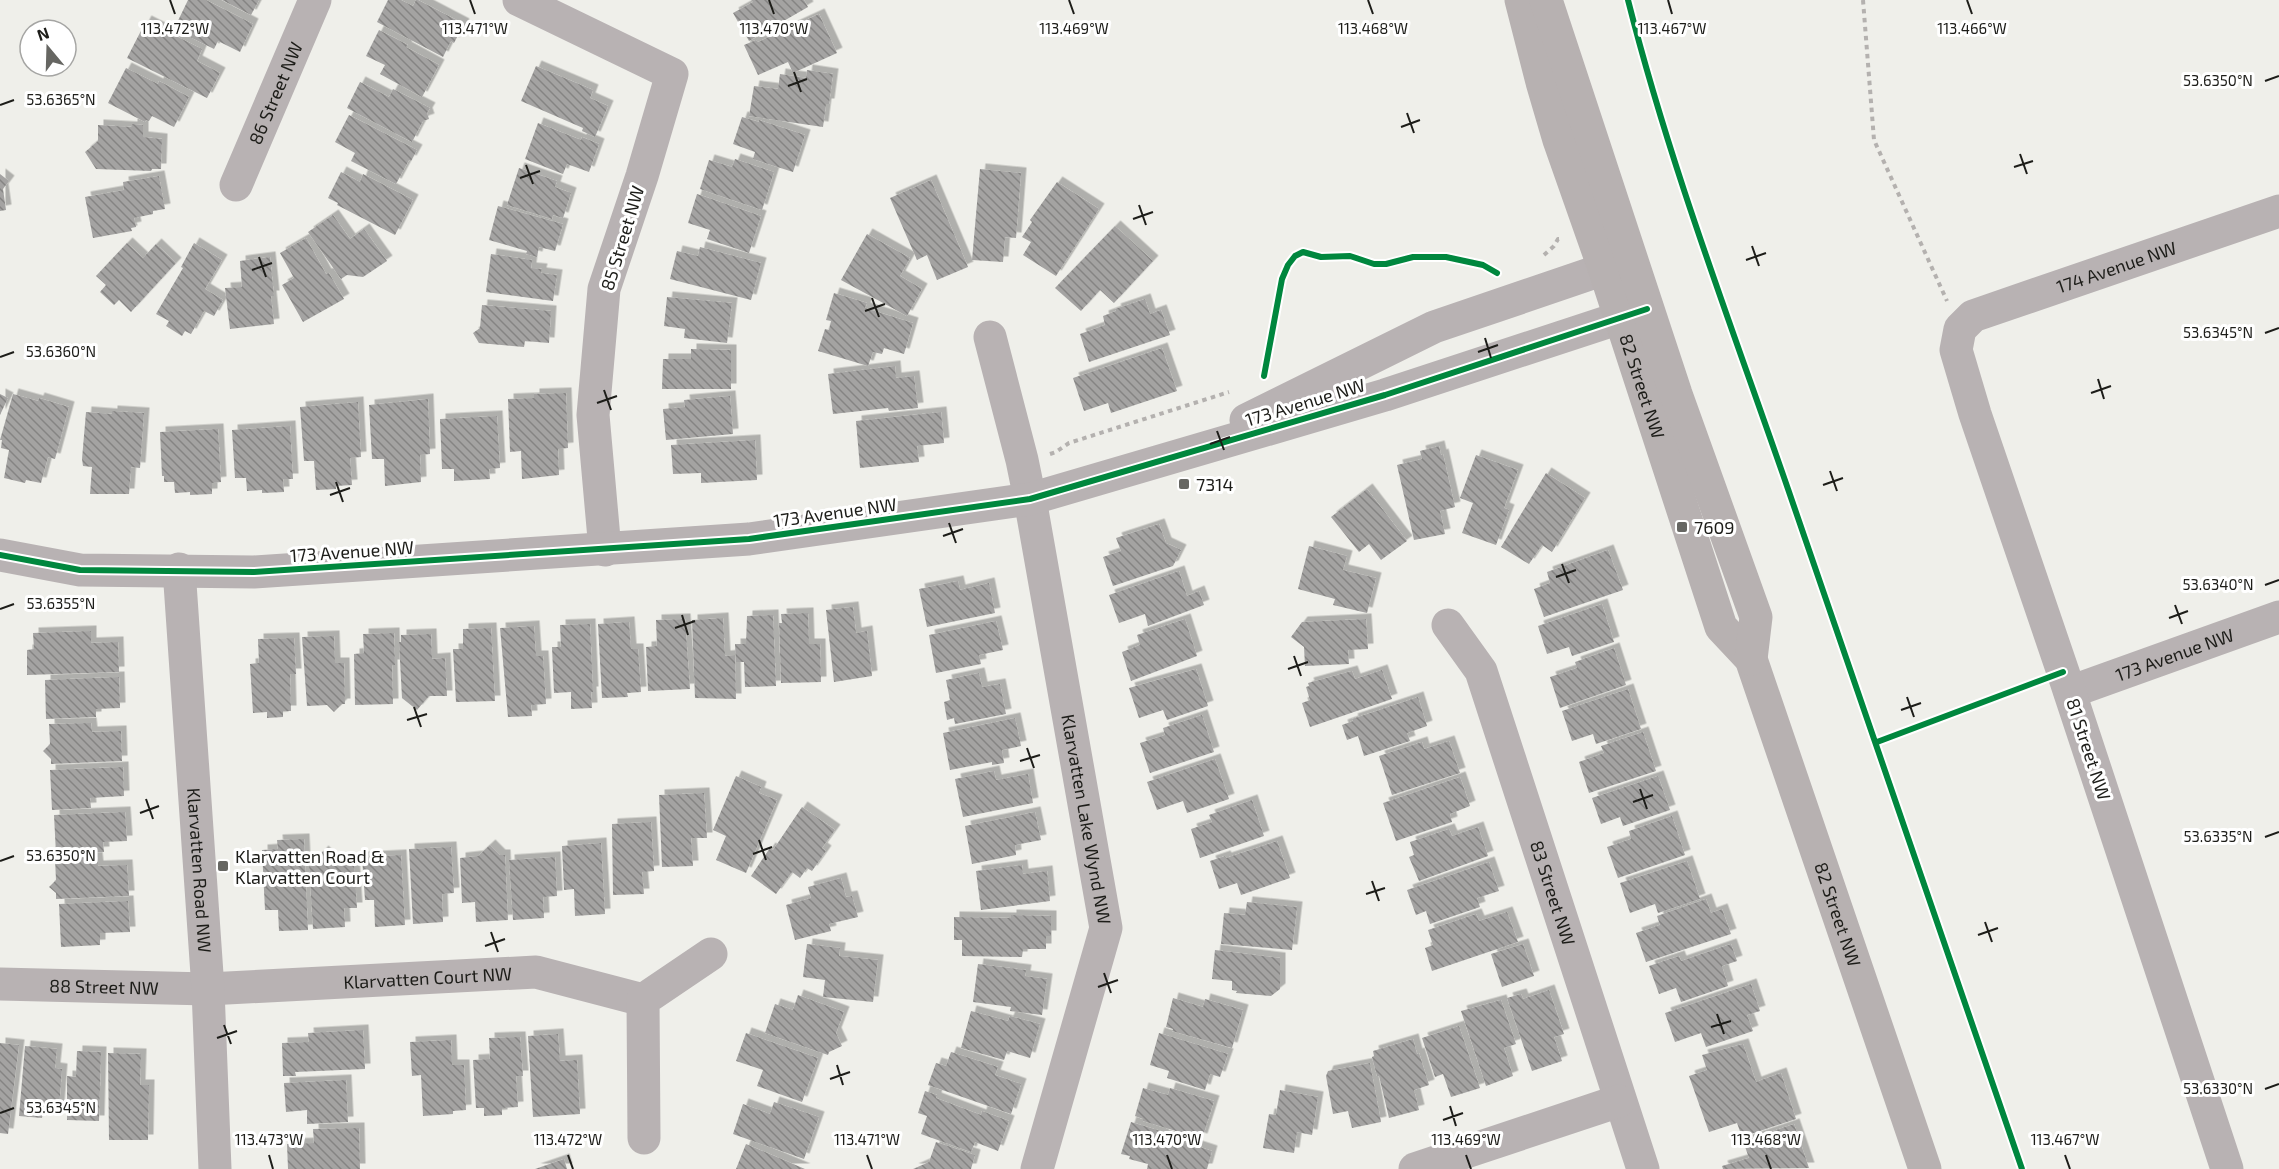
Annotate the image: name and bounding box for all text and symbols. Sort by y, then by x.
north arrow [18,18,78,78]
text: 113.472°W [141,19,209,37]
text: 113.471°W [442,19,508,37]
text: 113.470°W [739,19,809,37]
text: 113.469°W [1039,19,1109,37]
text: 113.468°W [1338,19,1408,37]
text: 113.467°W [1638,19,1706,37]
text: 113.466°W [1937,19,2007,37]
text: N [34,22,52,44]
street label: 86 Street NW [244,39,307,148]
text: 53.6350°N [2183,71,2253,89]
text: 53.6365°N [26,90,96,108]
street label: 85 Street NW [596,183,648,293]
street label: 174 Avenue NW [2054,236,2179,298]
text: 53.6345°N [2183,323,2253,341]
street label: 82 Street NW [1615,331,1670,441]
text: 53.6360°N [26,342,96,360]
street label: 173 Avenue NW [1242,373,1368,431]
place label: 7314 [1196,473,1233,495]
marker: 7314 [1177,477,1191,491]
street label: 173 Avenue NW [772,492,898,532]
place label: 7609 [1694,516,1735,538]
marker: 7609 [1675,520,1689,534]
street label: 173 Avenue NW [289,536,415,566]
text: 53.6340°N [2182,575,2254,593]
text: 53.6355°N [27,594,95,612]
street label: 173 Avenue NW [2112,623,2237,686]
street label: 81 Street NW [2062,695,2116,803]
street label: Klarvatten Lake Wynd NW [1057,712,1116,926]
street label: Klarvatten Road NW [183,787,216,954]
text: 53.6335°N [2183,827,2253,845]
street label: 83 Street NW [1526,838,1580,948]
place label: Klarvatten Road & Klarvatten Court [235,845,385,888]
text: 53.6350°N [26,846,96,864]
marker: Klarvatten Road & Klarvatten Court [216,859,230,873]
street label: 82 Street NW [1810,859,1866,969]
street label: Klarvatten Court NW [343,962,513,993]
street label: 88 Street NW [49,974,159,999]
text: 53.6330°N [2183,1079,2253,1097]
text: 53.6345°N [26,1098,96,1116]
text: 113.473°W [235,1130,303,1148]
text: 113.472°W [534,1130,602,1148]
text: 113.471°W [834,1130,900,1148]
text: 113.470°W [1132,1130,1202,1148]
text: 113.469°W [1431,1130,1501,1148]
text: 113.468°W [1731,1130,1801,1148]
text: 113.467°W [2031,1130,2099,1148]

